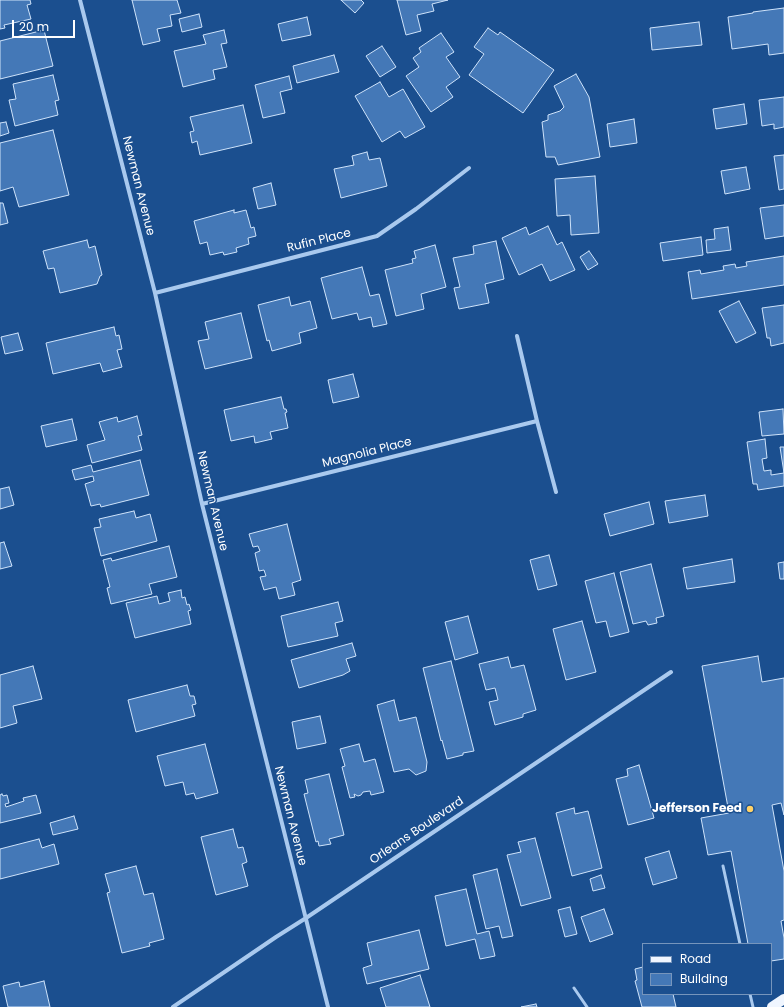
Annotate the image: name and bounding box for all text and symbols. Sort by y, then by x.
scale bar [14,12,77,38]
text: 20 m [19,18,49,35]
street label: Newman Avenue [119,135,157,237]
street label: Rufin Place [285,226,353,256]
street label: Magnolia Place [321,435,413,471]
street label: Newman Avenue [193,450,231,552]
street label: Newman Avenue [271,765,309,867]
street label: Orleans Boulevard [367,794,467,868]
place label: Jefferson Feed [652,802,742,816]
marker: Jefferson Feed [745,804,755,814]
legend [642,943,772,995]
text: Road [680,950,711,967]
text: Building [680,970,728,987]

